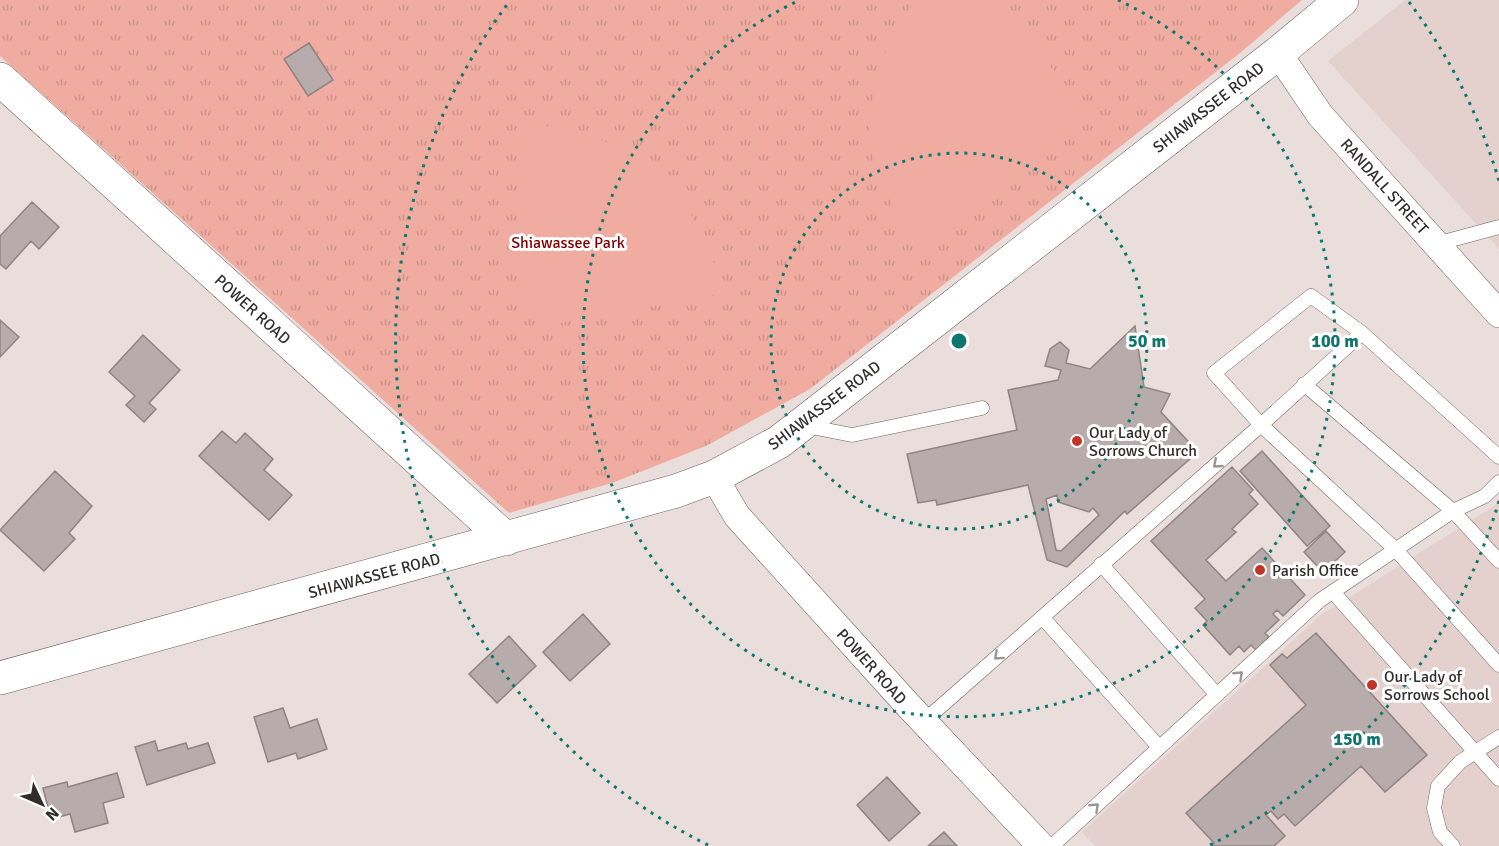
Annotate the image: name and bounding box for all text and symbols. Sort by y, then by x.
street label: SHIAWASSEE ROAD [1149,58,1268,158]
street label: RANDALL STREET [1336,135,1433,239]
park label: Shiawassee Park [511,233,625,253]
street label: POWER ROAD [210,270,294,349]
text: 50 m [1128,330,1166,352]
text: 100 m [1311,330,1359,352]
centre of rings [949,331,969,351]
street label: SHIAWASSEE ROAD [764,357,885,455]
place label: Our Lady of Sorrows Church [1089,423,1197,461]
marker: Our Lady of Sorrows Church [1070,434,1084,448]
one-way arrow [1213,456,1224,467]
street label: SHIAWASSEE ROAD [306,549,443,603]
place label: Parish Office [1272,561,1359,581]
marker: Parish Office [1253,563,1267,577]
street label: POWER ROAD [832,625,911,709]
one-way arrow [994,649,1005,660]
place label: Our Lady of Sorrows School [1384,667,1490,705]
one-way arrow [1232,671,1242,682]
marker: Our Lady of Sorrows School [1365,678,1379,692]
text: 150 m [1333,728,1381,750]
north arrow [12,774,72,834]
text: N [41,803,63,825]
one-way arrow [1088,803,1099,814]

